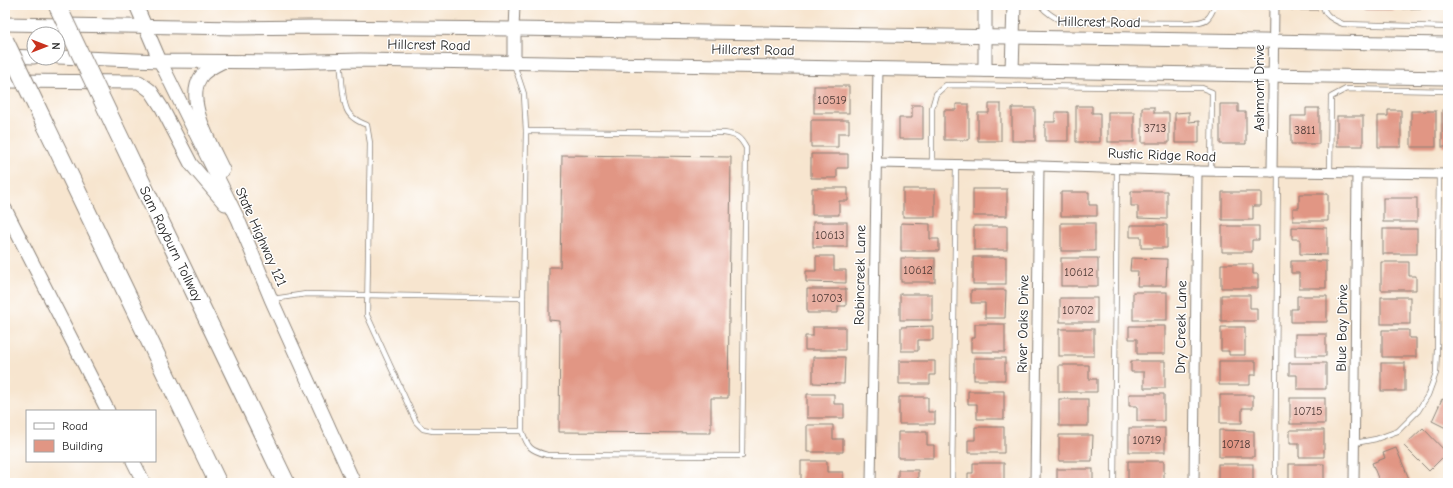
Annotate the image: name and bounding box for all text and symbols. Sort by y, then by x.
street label: Hillcrest Road [1057,13,1141,31]
north arrow [26,26,66,66]
street label: Hillcrest Road [387,36,471,54]
street label: Hillcrest Road [711,41,795,59]
text: N [49,42,62,50]
street label: Ashmont Drive [1251,45,1268,132]
house number: 10519 [817,93,847,107]
house number: 3713 [1144,121,1166,135]
house number: 3811 [1294,123,1316,137]
street label: Rustic Ridge Road [1108,145,1216,165]
street label: Sam Rayburn Tollway [136,183,207,305]
street label: State Highway 121 [232,185,290,289]
street label: Robincreek Lane [851,225,869,325]
house number: 10613 [815,228,845,242]
house number: 10612 [903,263,933,277]
house number: 10612 [1064,265,1094,279]
street label: River Oaks Drive [1014,275,1032,373]
street label: Dry Creek Lane [1172,280,1190,374]
street label: Blue Bay Drive [1333,284,1351,372]
house number: 10703 [811,291,843,305]
house number: 10702 [1062,303,1094,317]
house number: 10715 [1294,404,1323,418]
legend [26,410,156,462]
text: Road [62,419,88,433]
house number: 10719 [1133,433,1161,447]
house number: 10718 [1222,437,1250,451]
text: Building [62,439,103,453]

